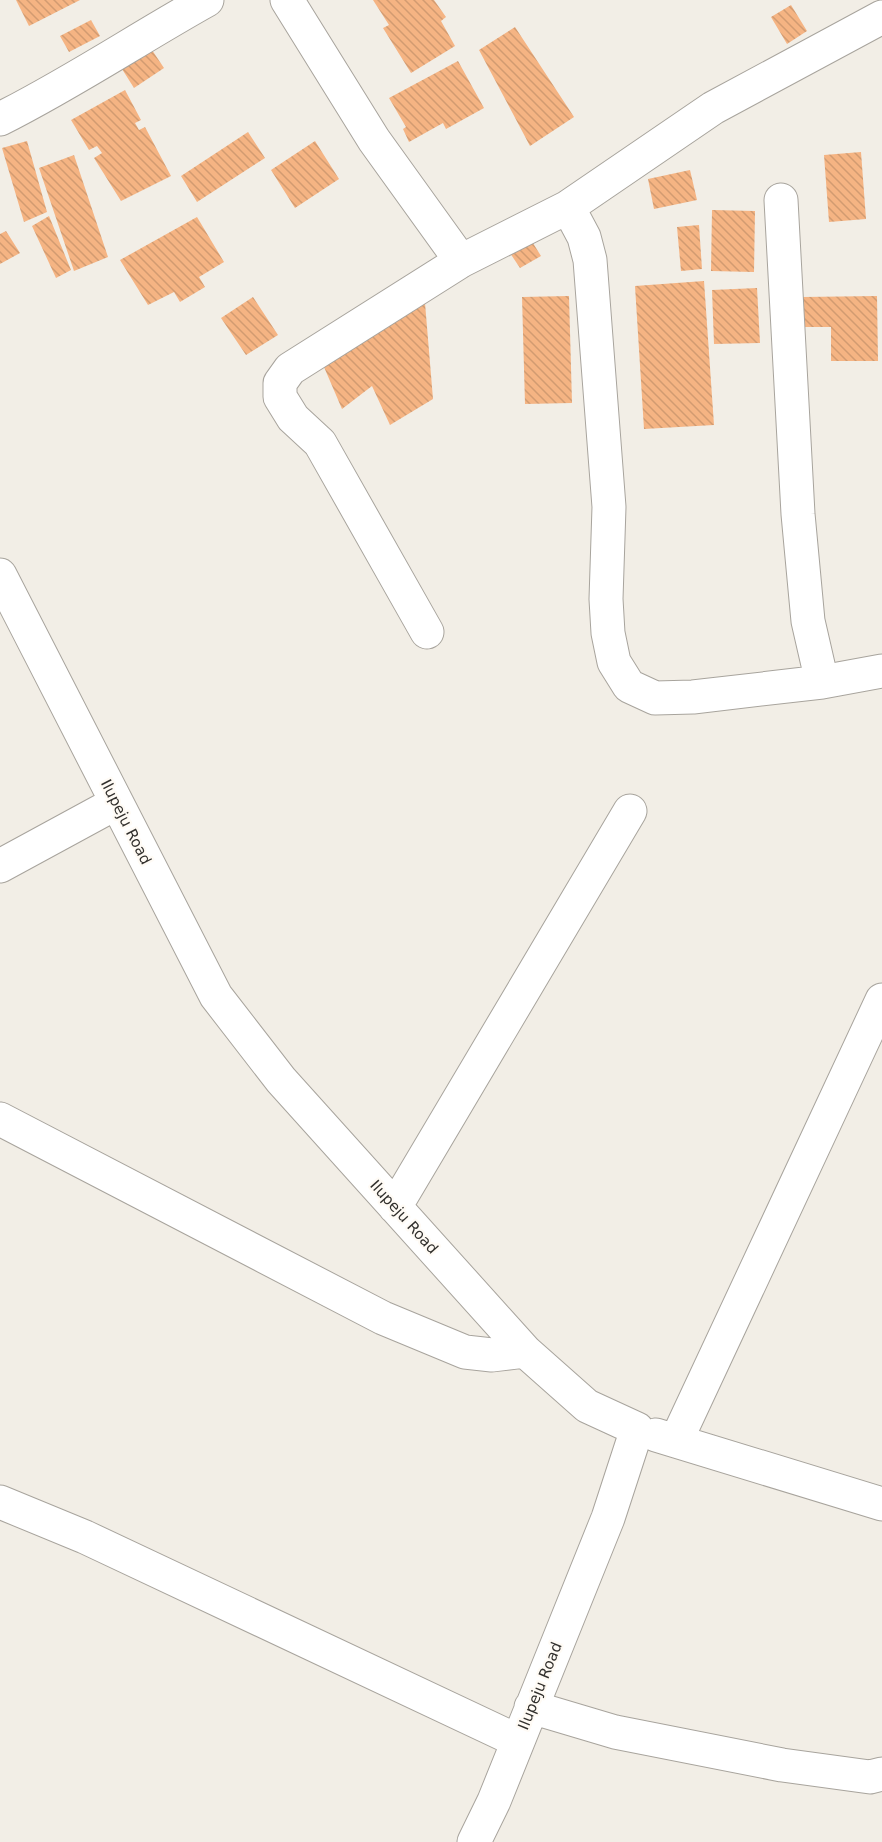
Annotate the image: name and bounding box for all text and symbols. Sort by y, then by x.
street label: Ilupeju Road [97,777,155,867]
street label: Ilupeju Road [366,1176,442,1258]
street label: Ilupeju Road [514,1640,566,1732]

